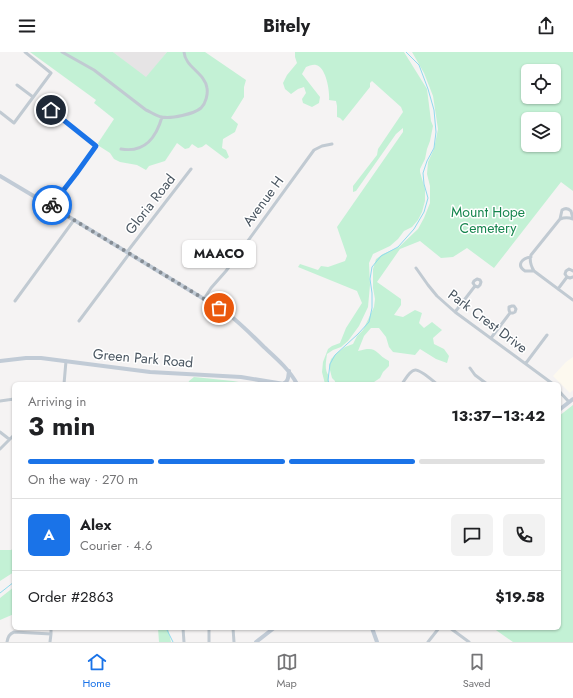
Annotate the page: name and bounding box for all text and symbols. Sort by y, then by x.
text: Bitely [263,13,310,39]
icon: menu [16,15,38,37]
icon: share [535,15,557,37]
map controls [521,64,561,152]
button: locate [521,64,561,104]
pin [34,93,68,127]
icon: home [40,99,62,121]
button: layers [521,112,561,152]
street label: Gloria Road [120,170,180,238]
street label: Avenue H [238,172,288,230]
courier [32,185,72,225]
icon: bike [41,194,63,216]
park label: Mount Hope Cemetery [451,202,525,238]
callout: MAACO [182,240,256,268]
text: MAACO [194,244,244,263]
street label: Park Crest Drive [444,284,532,358]
pin [202,291,236,325]
icon: bag [208,297,230,319]
street label: Green Park Road [92,344,194,372]
text: Arriving in [28,392,86,411]
text: 13:37–13:42 [451,405,545,427]
text: 3 min [28,407,95,445]
text: On the way · 270 m [28,470,138,489]
text: Alex [80,514,111,536]
button: chat [451,514,493,556]
button: phone [503,514,545,556]
text: A [43,524,55,546]
text: Courier · 4.6 [80,536,153,555]
text: Order #2863 [28,586,114,608]
text: $19.58 [495,586,545,608]
tab: Home [83,651,111,691]
tab: Map [276,651,298,691]
tab: Saved [463,651,491,691]

